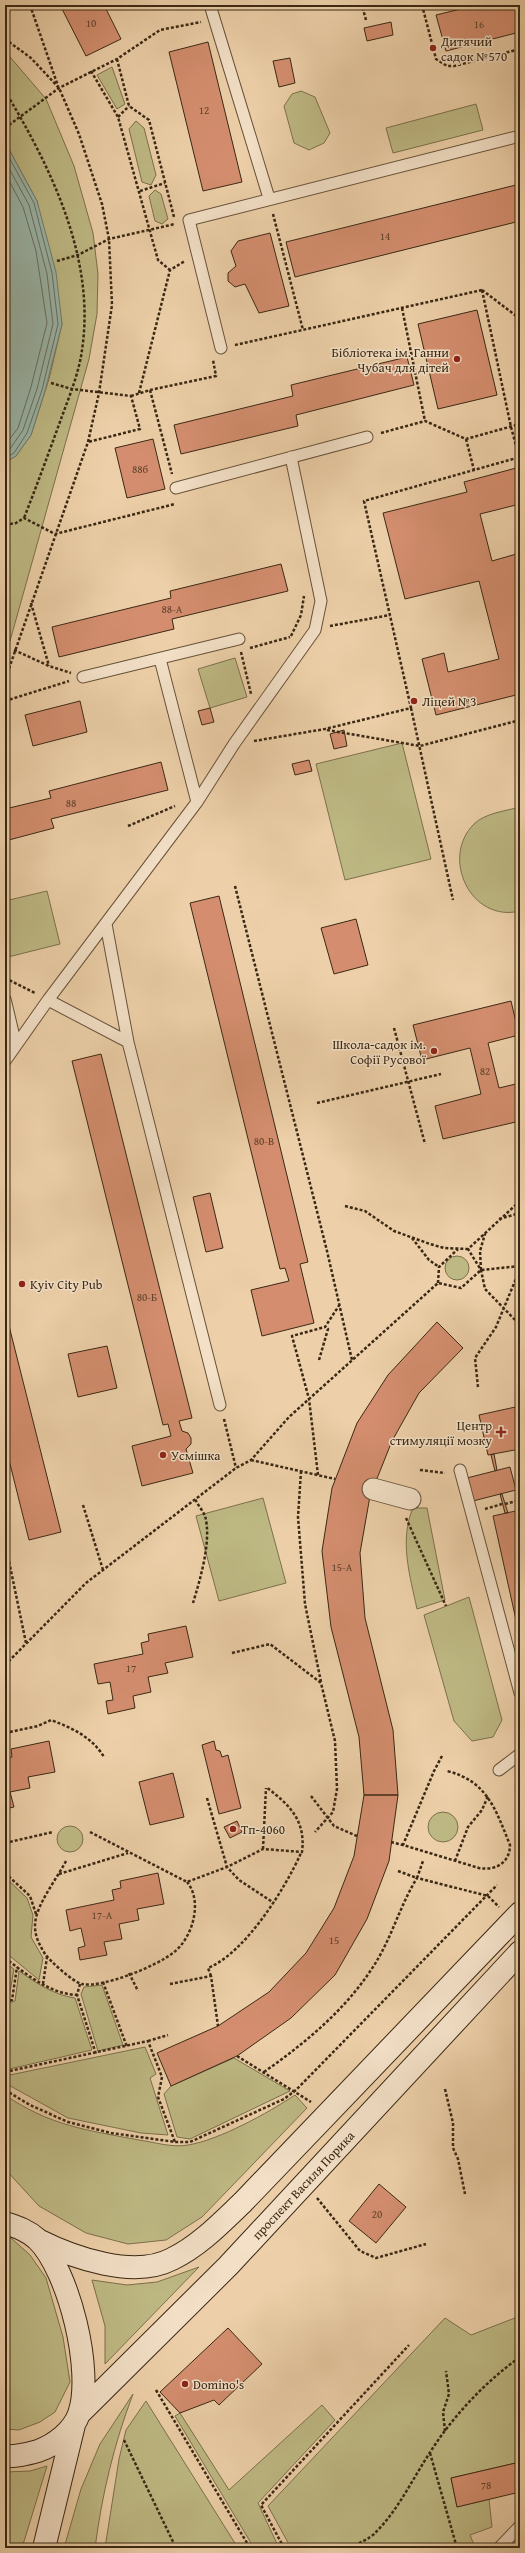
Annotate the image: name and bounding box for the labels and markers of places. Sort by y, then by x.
place label: Дитячий садок №570 [440,32,507,66]
marker: Дитячий садок №570 [428,43,438,53]
place label: Бібліотека ім. Ганни Чубач для дітей [331,343,449,377]
marker: Бібліотека ім. Ганни Чубач для дітей [452,354,462,364]
place label: Ліцей №3 [422,692,477,711]
marker: Ліцей №3 [409,696,419,706]
place label: Школа-садок ім. Софії Русової [332,1035,426,1069]
marker: Школа-садок ім. Софії Русової [429,1046,439,1056]
place label: Kyiv City Pub [30,1275,103,1294]
marker: Kyiv City Pub [17,1279,27,1289]
place label: Центр стимуляції мозку [390,1416,492,1450]
marker: Центр стимуляції мозку [495,1426,507,1438]
place label: Усмішка [171,1446,221,1465]
marker: Усмішка [158,1450,168,1460]
place label: Тп-4060 [241,1820,285,1839]
marker: Тп-4060 [228,1824,238,1834]
place label: Domino's [193,2375,244,2394]
marker: Domino's [180,2379,190,2389]

